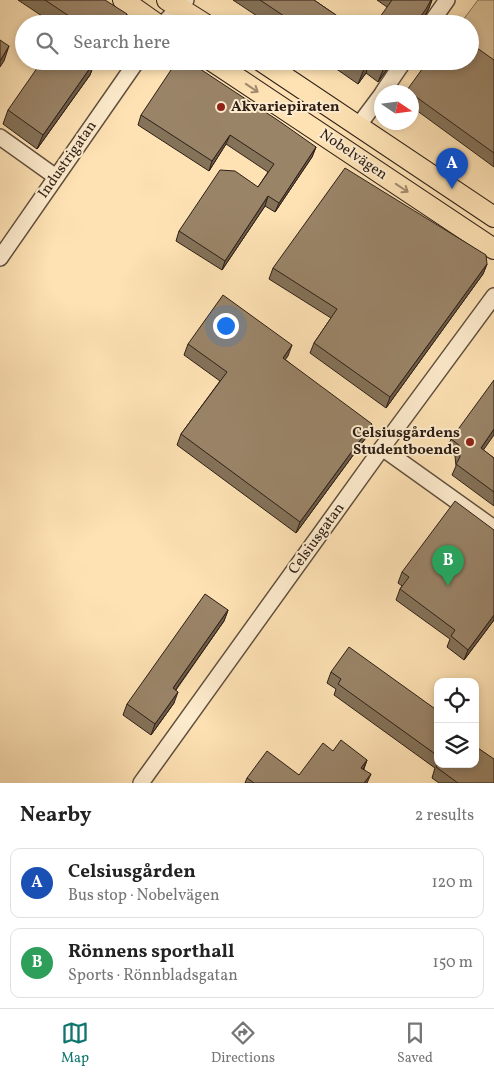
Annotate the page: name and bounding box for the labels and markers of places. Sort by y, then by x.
place label: Akvariepiraten [231,97,340,118]
marker: Akvariepiraten [215,101,227,113]
pin: A [436,148,468,189]
place label: Celsiusgårdens Studentboende [352,423,460,461]
marker: Celsiusgårdens Studentboende [464,436,476,448]
pin: B [432,545,464,586]

